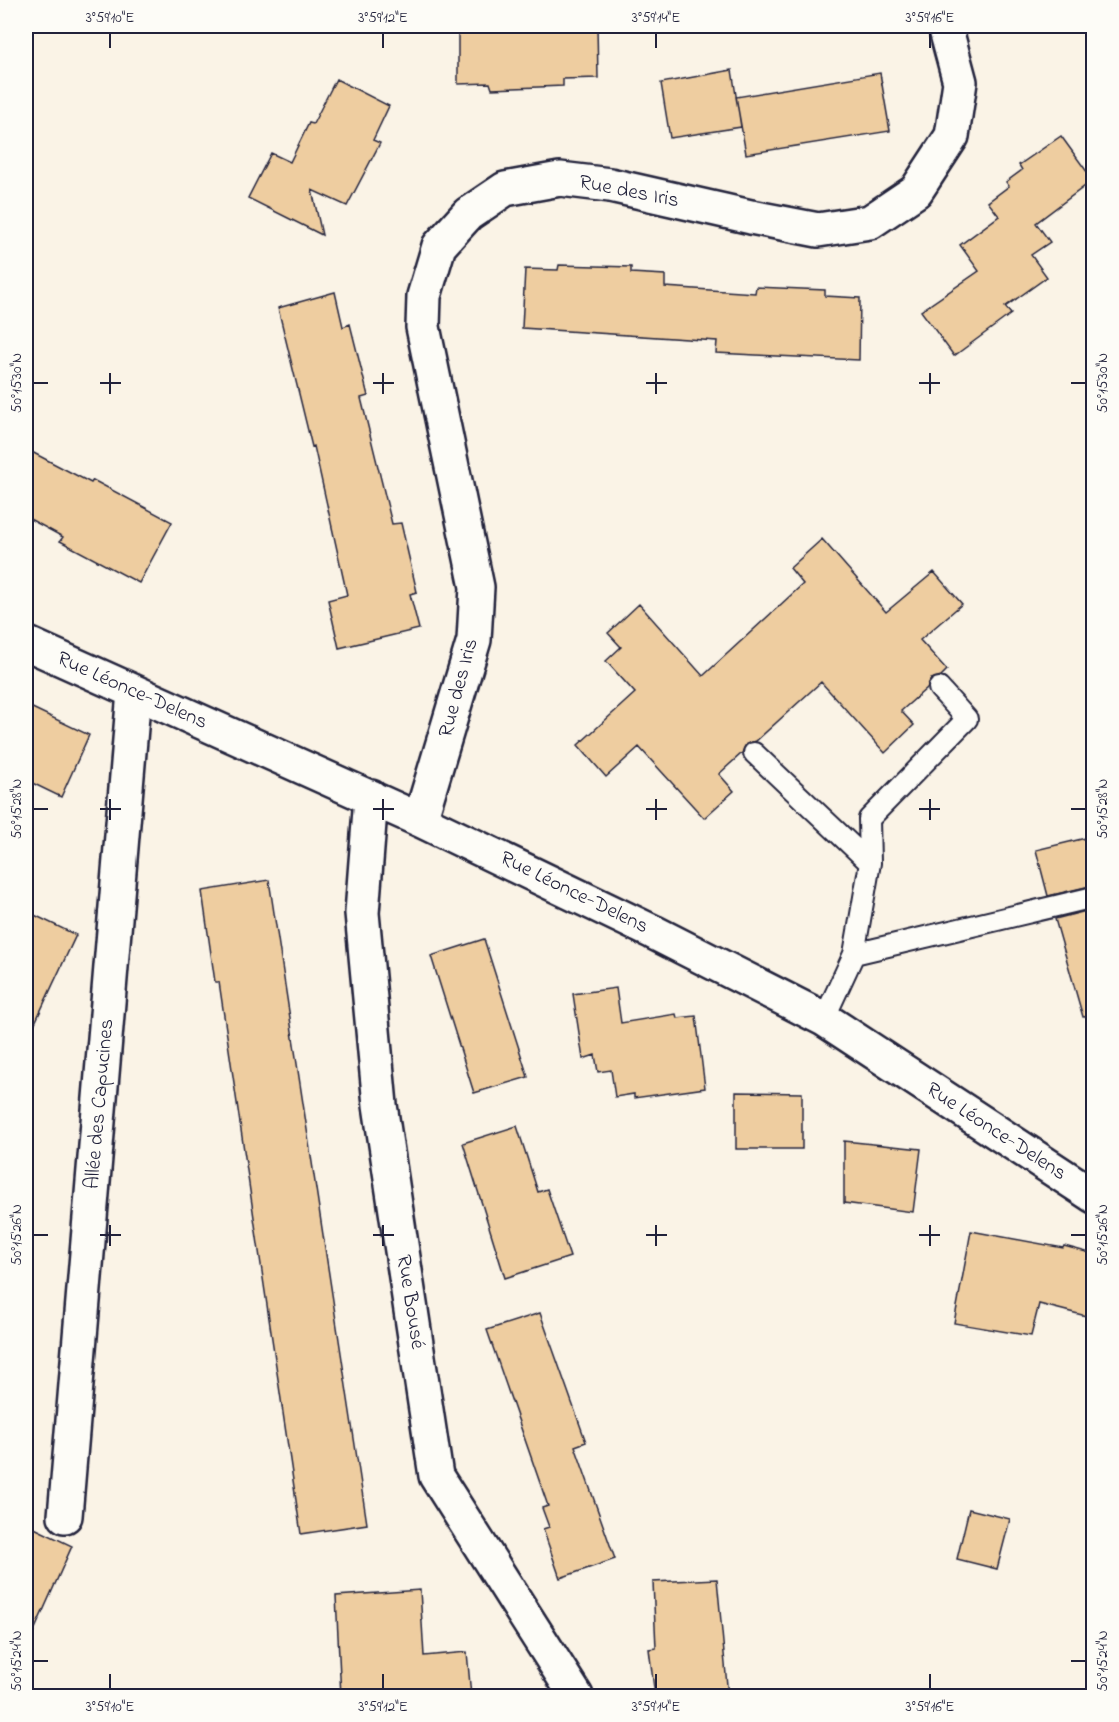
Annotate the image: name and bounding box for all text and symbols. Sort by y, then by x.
text: 3°59'10"E [86,7,134,29]
text: 3°59'12"E [358,7,408,29]
text: 3°59'14"E [632,7,680,29]
text: 3°59'16"E [906,7,954,29]
street label: Rue des Iris [576,168,682,216]
text: 50°15'30"N [6,353,28,413]
text: 50°15'30"N [1092,353,1114,413]
street label: Rue des Iris [431,635,487,741]
street label: Rue Léonce-Delens [52,644,212,738]
text: 50°15'28"N [6,779,28,839]
text: 50°15'28"N [1092,779,1114,839]
street label: Rue Léonce-Delens [495,844,653,942]
street label: Allée des Capucines [78,1018,122,1190]
street label: Rue Léonce-Delens [920,1075,1072,1189]
text: 50°15'26"N [6,1204,28,1266]
text: 50°15'26"N [1092,1204,1114,1266]
street label: Rue Bousé [388,1253,432,1352]
text: 50°15'24"N [6,1630,28,1692]
text: 50°15'24"N [1092,1630,1114,1692]
text: 3°59'10"E [86,1696,134,1718]
text: 3°59'12"E [358,1696,408,1718]
text: 3°59'14"E [632,1696,680,1718]
text: 3°59'16"E [906,1696,954,1718]

